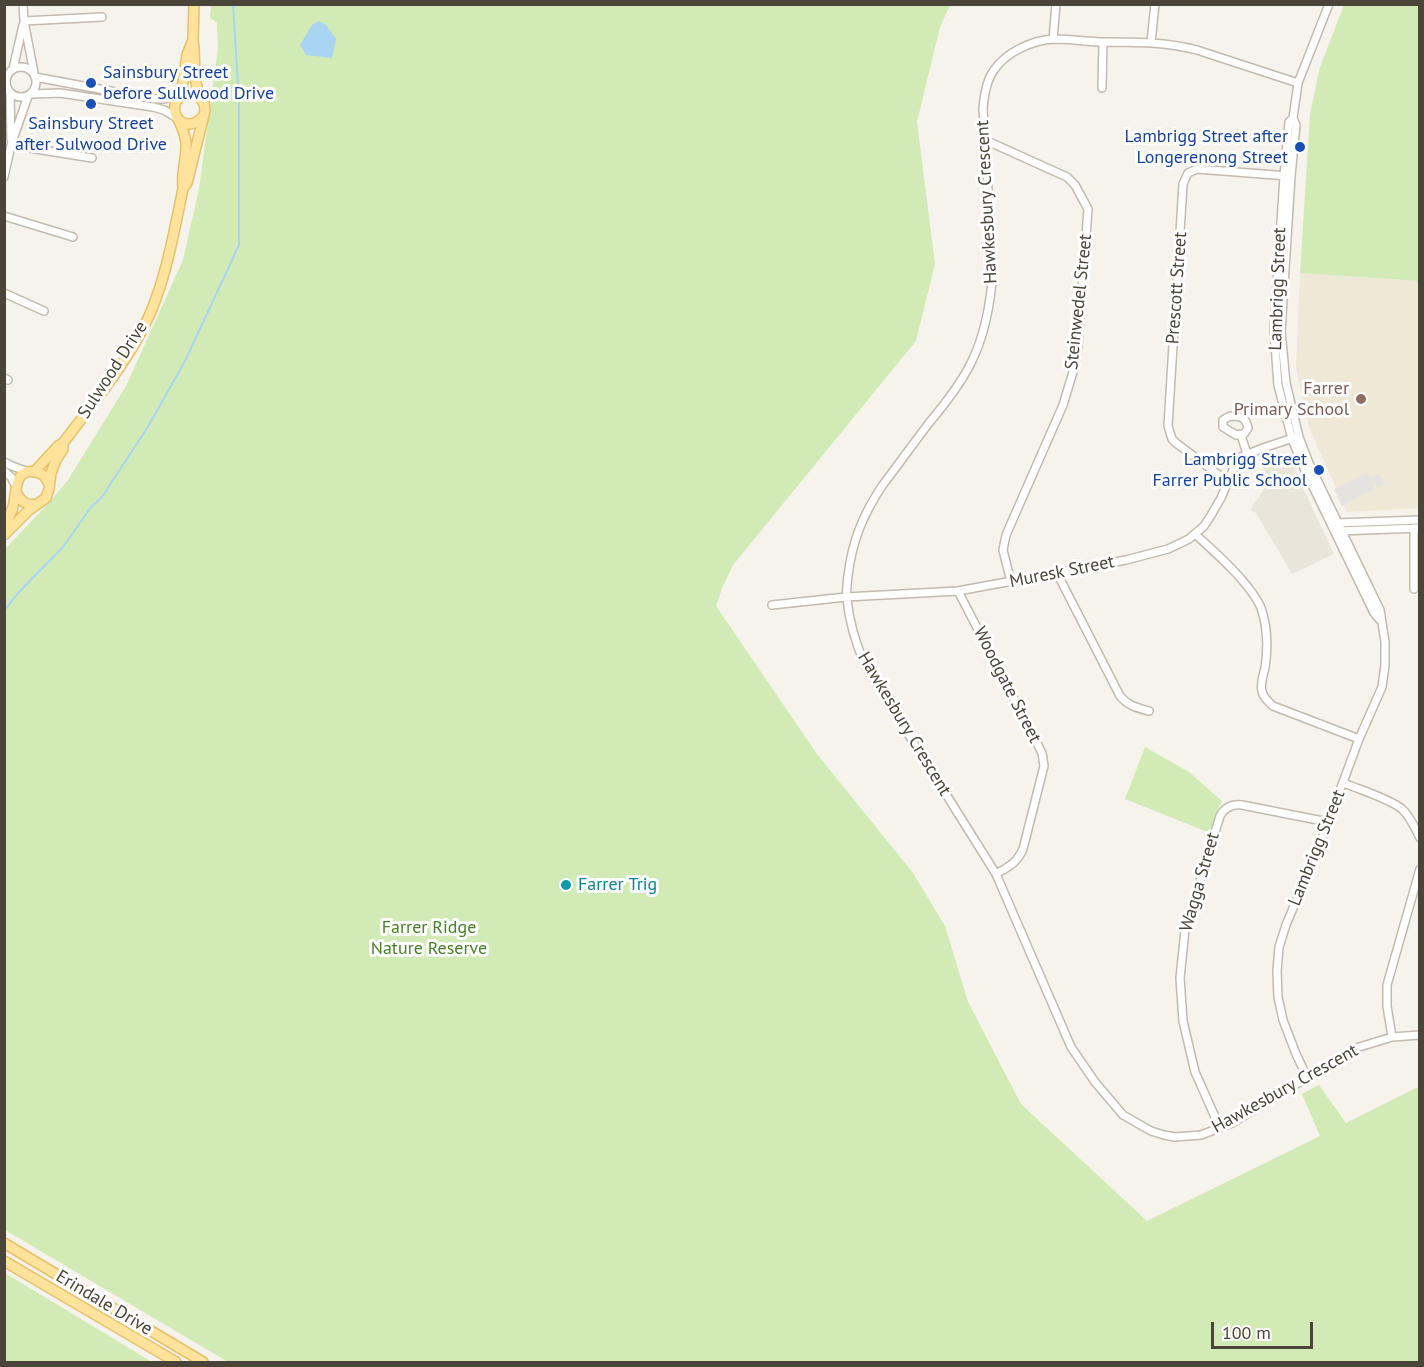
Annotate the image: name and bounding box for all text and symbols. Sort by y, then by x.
place label: Sainsbury Street before Sullwood Drive [103,62,274,104]
marker: Sainsbury Street before Sullwood Drive [84,76,98,90]
marker: Sainsbury Street after Sulwood Drive [84,97,98,111]
place label: Sainsbury Street after Sulwood Drive [15,113,167,156]
street label: Hawkesbury Crescent [972,120,1002,284]
place label: Lambrigg Street after Longerenong Street [1124,126,1288,168]
marker: Lambrigg Street after Longerenong Street [1293,140,1307,154]
street label: Lambrigg Street [1265,227,1291,351]
street label: Prescott Street [1162,231,1192,345]
street label: Steinwedel Street [1061,233,1097,371]
street label: Sulwood Drive [74,317,152,423]
place label: Farrer Primary School [1234,378,1349,420]
marker: Farrer Primary School [1354,392,1368,406]
place label: Lambrigg Street Farrer Public School [1153,449,1307,492]
marker: Lambrigg Street Farrer Public School [1312,463,1326,477]
street label: Muresk Street [1008,551,1116,593]
street label: Woodgate Street [968,623,1046,747]
street label: Hawkesbury Crescent [853,648,955,800]
street label: Lambrigg Street [1284,787,1350,909]
street label: Wagga Street [1176,830,1224,934]
place label: Farrer Trig [578,874,657,896]
marker: Farrer Trig [559,878,573,892]
park label: Farrer Ridge Nature Reserve [371,917,487,960]
street label: Hawkesbury Crescent [1208,1040,1362,1138]
street label: Erindale Drive [52,1266,156,1340]
scale bar [1214,1310,1316,1348]
text: 100 m [1222,1321,1271,1344]

